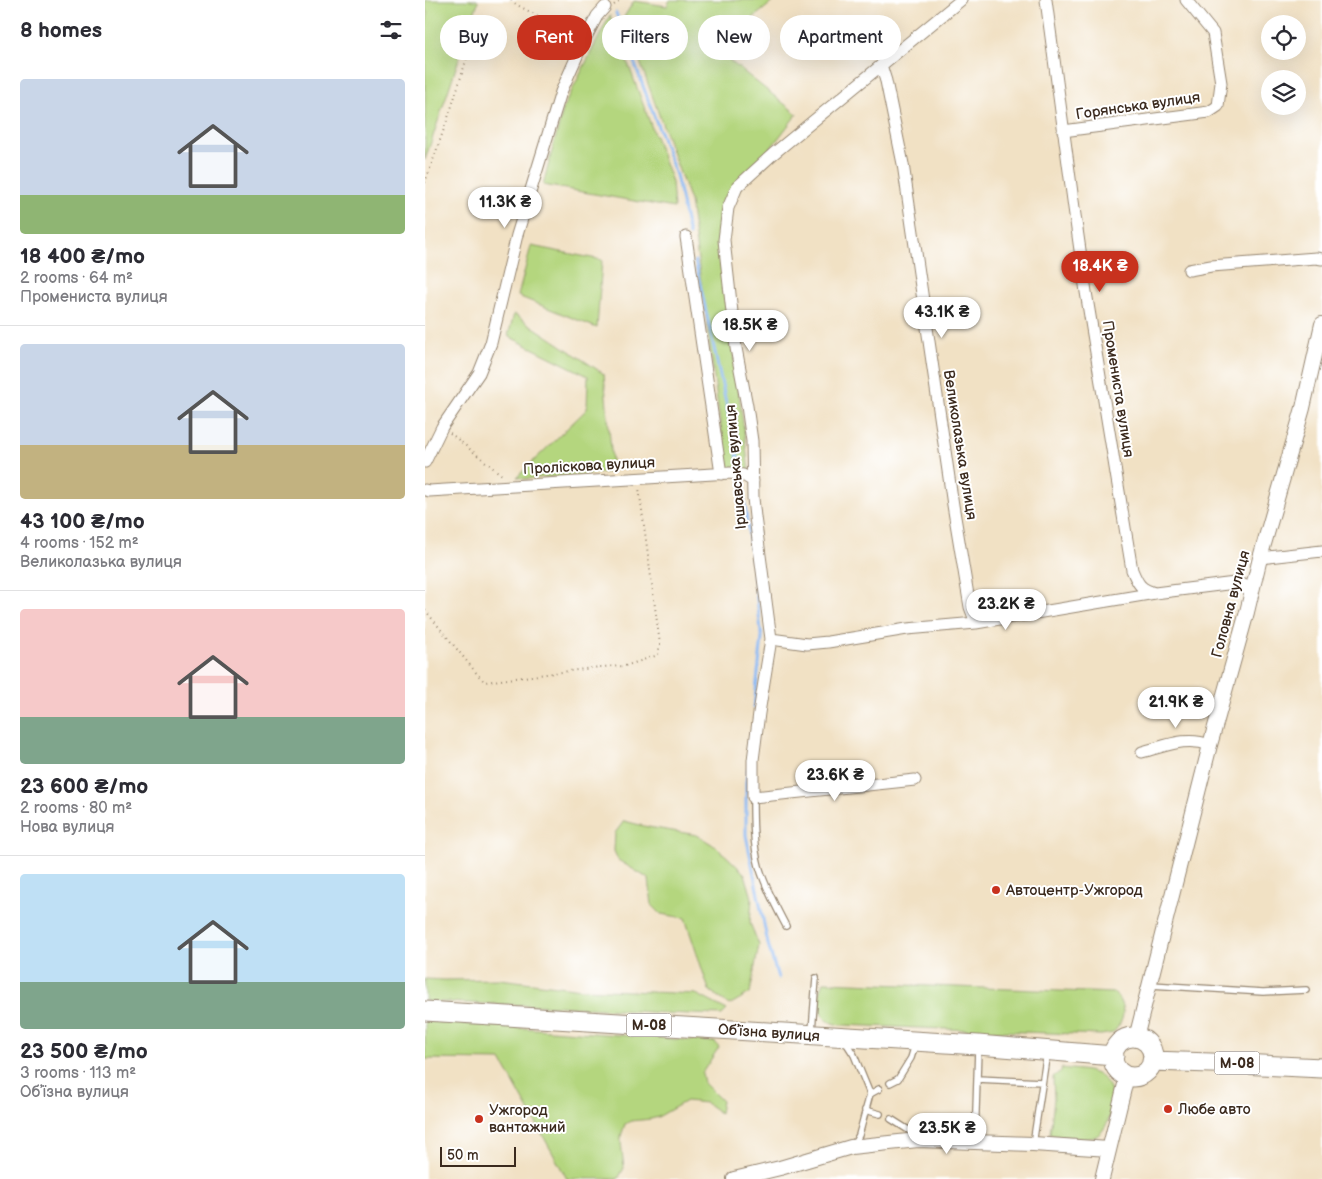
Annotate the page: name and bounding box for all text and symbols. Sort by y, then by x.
chip: Buy [440,15,507,60]
chip: Rent [517,15,592,60]
chip: Filters [602,15,688,60]
chip: New [698,15,770,60]
chip: Apartment [780,15,901,60]
map controls [1261,15,1306,115]
button: locate [1261,15,1306,60]
icon: filters [377,16,405,44]
text: 8 homes [20,18,102,43]
button: layers [1261,70,1306,115]
street label: Горянська вулиця [1074,88,1202,124]
icon: home [168,111,258,201]
pin: 11.3K ₴ [459,186,551,229]
text: 11.3K ₴ [479,193,531,212]
text: 18 400 ₴/mo [20,244,145,269]
pin: 18.4K ₴ [1054,250,1146,293]
text: 18.4K ₴ [1072,257,1128,276]
text: 2 rooms · 64 m² [20,269,133,288]
text: Промениста вулиця [20,288,168,307]
pin: 43.1K ₴ [896,296,988,339]
text: 43.1K ₴ [915,303,969,322]
pin: 18.5K ₴ [704,310,796,352]
text: 18.5K ₴ [723,316,777,335]
street label: Промениста вулиця [1098,319,1138,459]
street label: Великолазька вулиця [939,369,981,521]
icon: home [168,377,258,467]
street label: Іршавська вулиця [721,404,751,530]
street label: Проліскова вулиця [523,453,655,479]
text: 43 100 ₴/mo [20,509,145,534]
text: 4 rooms · 152 m² [20,534,139,553]
street label: Головна вулиця [1208,548,1254,660]
text: Великолазька вулиця [20,553,182,572]
pin: 23.2K ₴ [960,588,1052,631]
text: 23.2K ₴ [977,595,1035,614]
icon: home [168,642,258,732]
pin: 21.9K ₴ [1130,686,1222,729]
text: 21.9K ₴ [1149,693,1203,712]
pin: 23.6K ₴ [789,760,881,802]
text: 23.6K ₴ [806,766,864,785]
text: 23 600 ₴/mo [20,774,148,799]
text: 2 rooms · 80 m² [20,799,132,818]
text: Нова вулиця [20,818,114,837]
place label: Автоцентр-Ужгород [1005,881,1143,900]
marker: Автоцентр-Ужгород [990,884,1002,896]
icon: home [168,907,258,997]
road number: М-08 [627,1014,671,1036]
street label: Обʼїзна вулиця [717,1020,821,1046]
text: 23 500 ₴/mo [20,1039,148,1064]
road number: М-08 [1215,1052,1259,1074]
text: 3 rooms · 113 m² [20,1064,136,1083]
text: Обʼїзна вулиця [20,1083,129,1102]
place label: Любе авто [1177,1100,1251,1119]
place label: Ужгород вантажний [489,1101,566,1137]
marker: Любе авто [1162,1103,1174,1115]
pin: 23.5K ₴ [901,1112,993,1155]
marker: Ужгород вантажний [473,1113,485,1125]
text: 23.5K ₴ [918,1119,976,1138]
scale bar [440,1144,516,1167]
text: 50 m [447,1147,479,1164]

